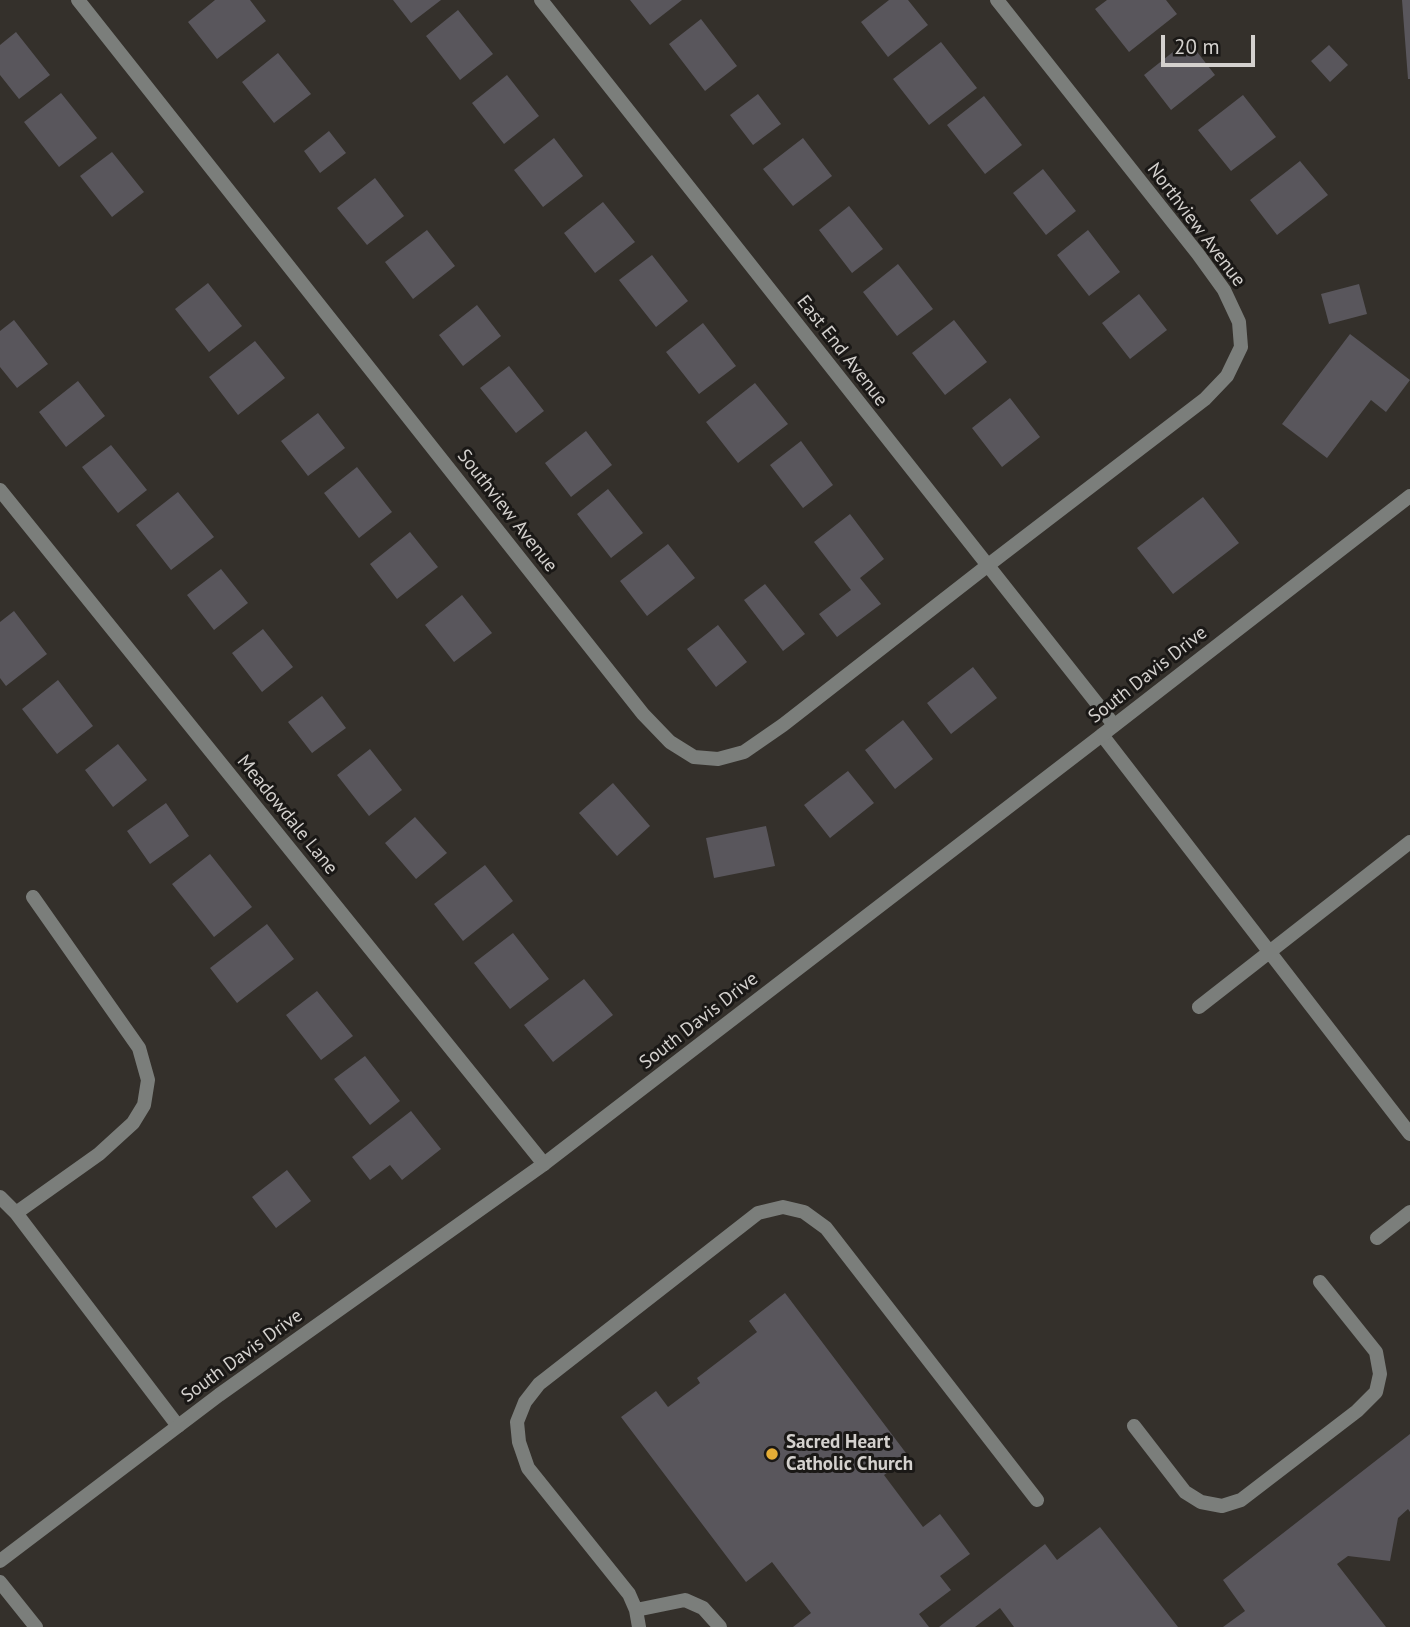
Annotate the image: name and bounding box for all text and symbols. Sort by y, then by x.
scale bar [1165,21,1260,65]
text: 20 m [1174,33,1220,60]
street label: Northview Avenue [1142,159,1250,291]
street label: East End Avenue [792,291,892,411]
street label: Southview Avenue [452,445,562,577]
street label: South Davis Drive [1084,622,1212,728]
street label: Meadowdale Lane [232,751,342,879]
street label: South Davis Drive [635,968,763,1074]
street label: South Davis Drive [177,1304,307,1408]
place label: Sacred Heart Catholic Church [786,1432,913,1476]
marker: Sacred Heart Catholic Church [764,1446,780,1462]

